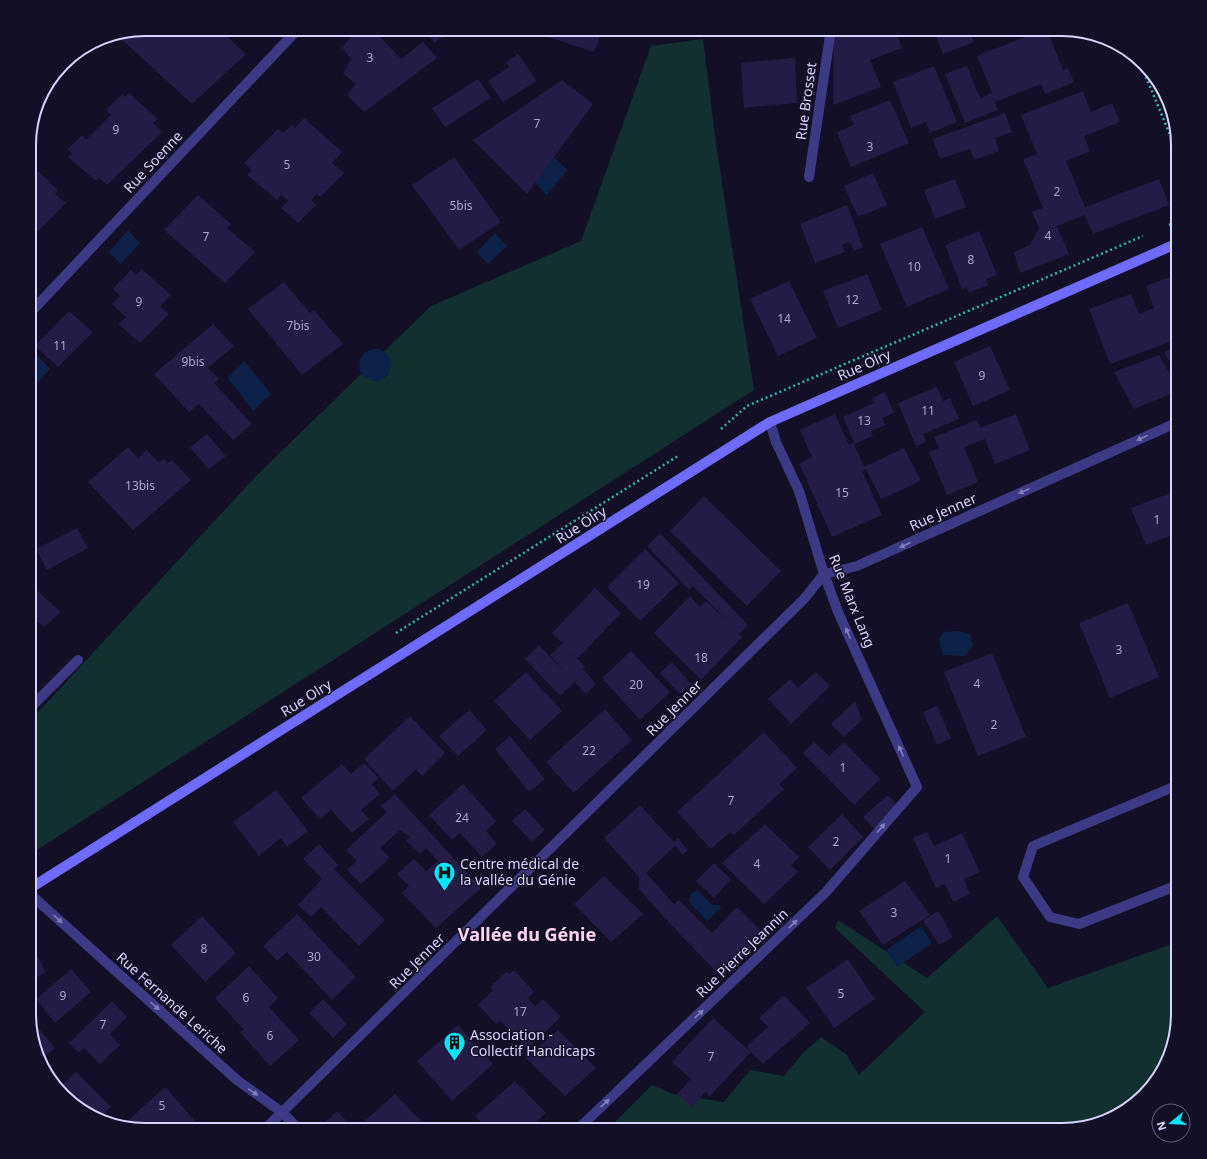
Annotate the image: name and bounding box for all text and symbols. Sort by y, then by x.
house number: 3 [367,49,374,66]
street label: Rue Brosset [791,61,820,141]
house number: 7 [534,115,541,132]
house number: 9 [113,121,120,138]
street label: Rue Soenne [119,127,186,197]
house number: 3 [867,138,874,155]
house number: 5 [284,156,291,173]
house number: 2 [1054,183,1061,200]
house number: 5bis [449,197,473,214]
house number: 4 [1045,227,1052,244]
house number: 7 [203,228,210,245]
house number: 8 [968,251,975,268]
house number: 10 [907,258,921,275]
house number: 12 [845,291,859,308]
house number: 9 [136,293,143,310]
house number: 14 [777,310,791,327]
house number: 7bis [286,317,310,334]
house number: 11 [53,337,67,354]
street label: Rue Olry [834,344,894,385]
house number: 9bis [181,353,205,370]
house number: 9 [979,367,986,384]
house number: 11 [921,402,935,419]
house number: 13 [857,412,871,429]
one-way arrow [1137,435,1148,441]
house number: 13bis [125,477,155,494]
house number: 15 [835,484,849,501]
street label: Rue Jenner [906,488,980,535]
one-way arrow [1018,488,1030,494]
street label: Rue Olry [552,501,610,548]
house number: 1 [1154,511,1160,528]
one-way arrow [899,542,911,548]
street label: Rue Marx Lang [825,551,880,650]
house number: 19 [636,576,650,593]
one-way arrow [845,627,851,638]
house number: 3 [1116,641,1123,658]
house number: 18 [694,649,708,666]
street label: Rue Olry [277,674,335,721]
street label: Rue Jenner [642,675,706,740]
house number: 4 [974,675,981,692]
house number: 20 [629,676,643,693]
house number: 2 [991,716,998,733]
house number: 22 [582,742,596,759]
one-way arrow [898,746,904,757]
house number: 1 [840,759,846,776]
house number: 7 [728,792,735,809]
house number: 24 [455,809,469,826]
one-way arrow [876,824,885,833]
house number: 2 [833,833,840,850]
house number: 1 [945,850,951,867]
place label: Centre médical de la vallée du Génie [460,854,579,889]
house number: 4 [754,855,761,872]
hospital icon: Centre médical de la vallée du Génie [432,859,458,892]
street label: Rue Pierre Jeannin [692,904,792,1001]
house number: 3 [891,904,898,921]
one-way arrow [53,915,63,924]
one-way arrow [788,919,798,929]
district label: Vallée du Génie [458,922,596,946]
street label: Rue Jenner [385,928,449,993]
house number: 8 [201,940,208,957]
street label: Rue Fernande Leriche [113,948,232,1058]
house number: 30 [307,948,321,965]
house number: 5 [838,985,845,1002]
house number: 9 [60,987,67,1004]
house number: 6 [243,989,250,1006]
one-way arrow [149,1002,160,1011]
house number: 17 [513,1003,527,1020]
one-way arrow [694,1009,704,1019]
house number: 7 [100,1016,107,1033]
place label: Association - Collectif Handicaps [470,1025,596,1060]
house number: 6 [267,1027,274,1044]
building icon: Association - Collectif Handicaps [442,1030,468,1063]
house number: 7 [708,1048,715,1065]
one-way arrow [247,1088,258,1096]
house number: 5 [159,1097,166,1114]
one-way arrow [600,1098,610,1108]
north arrow [1151,1103,1191,1143]
text: N [1152,1120,1170,1133]

